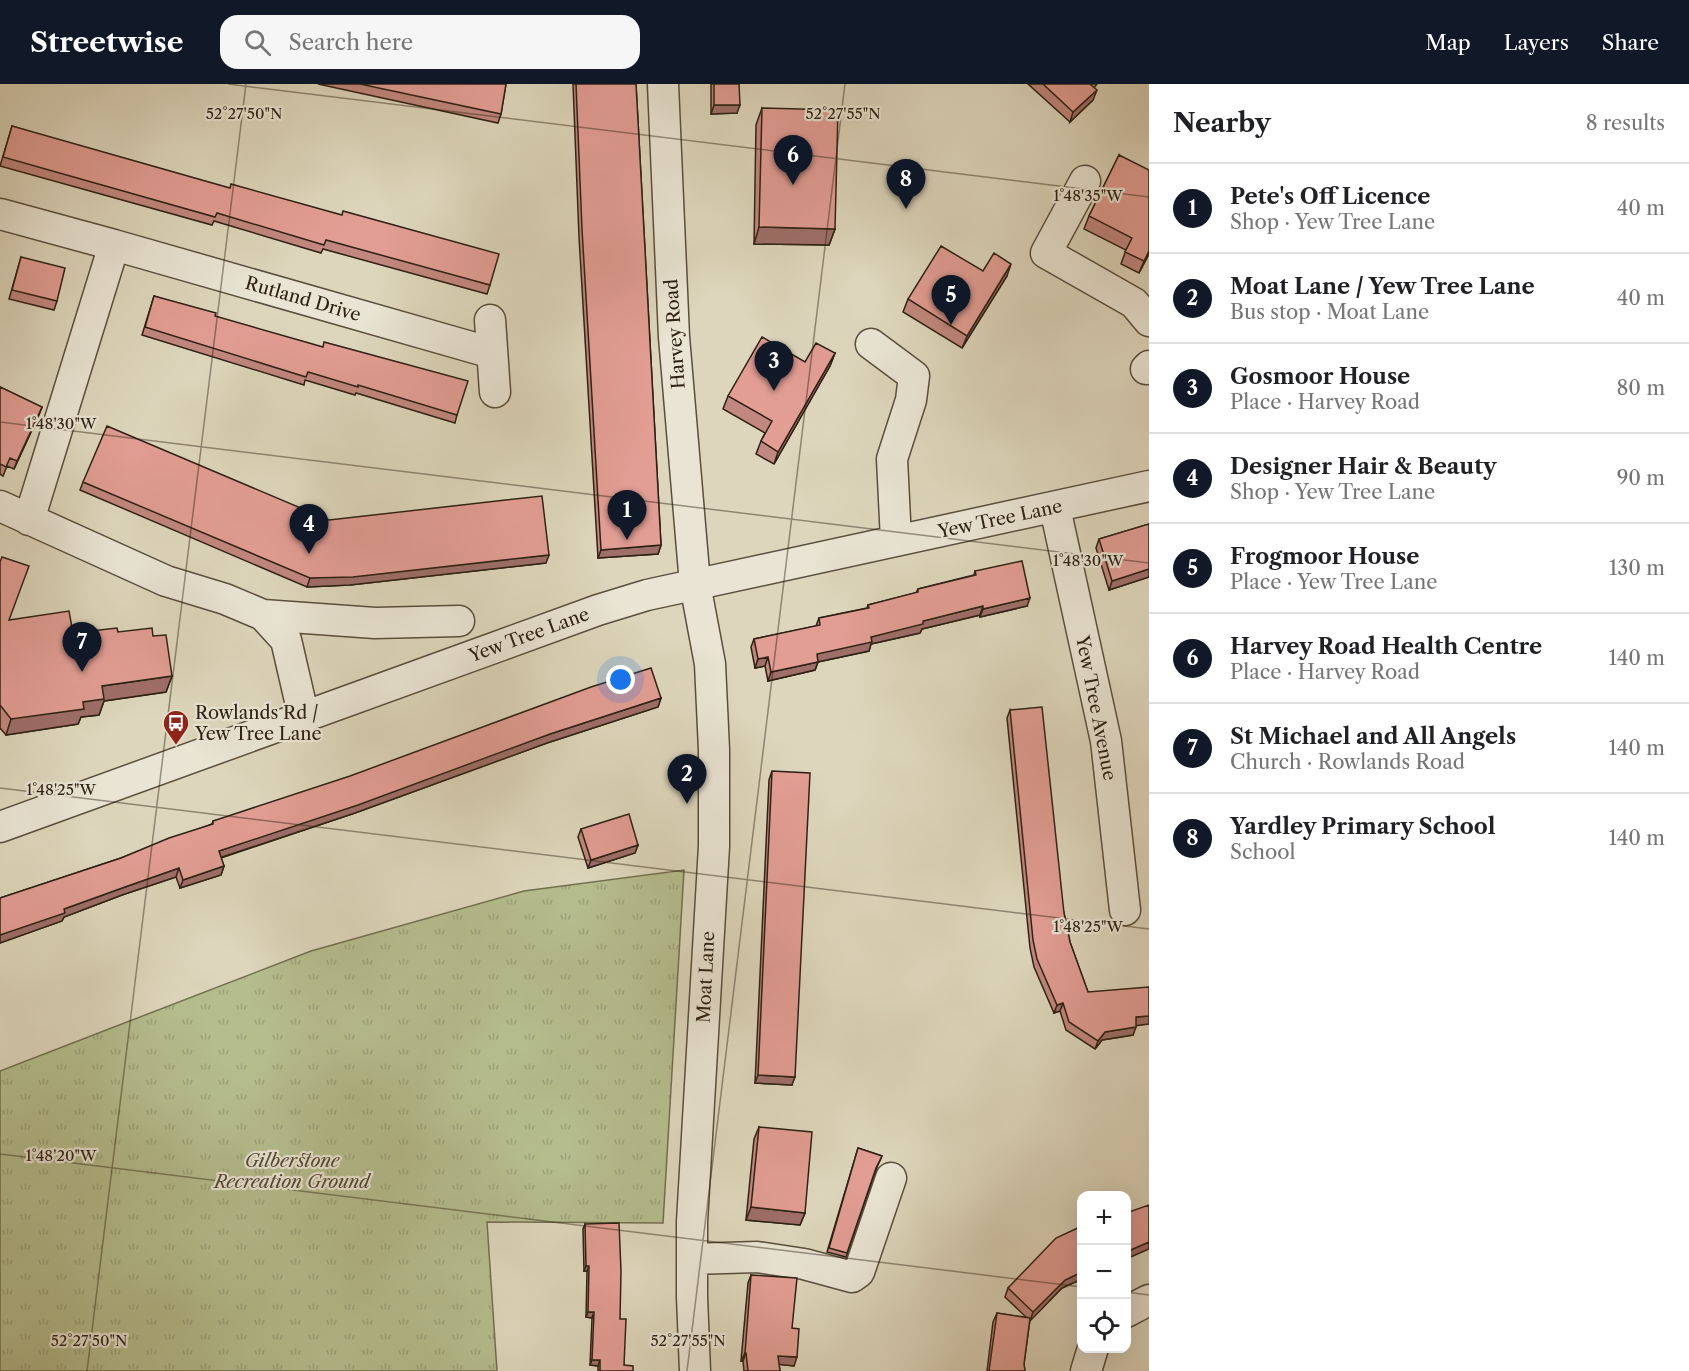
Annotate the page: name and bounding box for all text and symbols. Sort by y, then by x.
search box [220,15,640,69]
text: Streetwise [30,25,184,59]
icon: search [241,26,274,59]
text: Search here [289,29,413,56]
text: Map [1426,30,1471,55]
text: Layers [1504,30,1569,55]
text: Share [1602,30,1659,55]
text: 52°27'50"N [206,104,282,123]
text: 52°27'55"N [805,104,881,123]
text: Nearby [1173,107,1271,139]
text: 8 results [1586,111,1665,135]
pin: 6 [774,135,812,185]
pin: 8 [886,160,926,209]
text: Pete's Off Licence [1230,183,1430,210]
text: 1°48'35"W [1053,186,1123,205]
text: 1 [1188,196,1197,220]
text: 40 m [1617,196,1665,220]
text: Shop · Yew Tree Lane [1230,210,1435,234]
street label: Rutland Drive [243,272,363,326]
text: Moat Lane / Yew Tree Lane [1230,273,1535,300]
pin: 5 [932,276,970,325]
street label: Harvey Road [660,278,690,390]
text: 2 [1187,286,1198,310]
text: 40 m [1617,286,1665,310]
text: Bus stop · Moat Lane [1230,300,1429,324]
pin: 3 [754,342,794,391]
text: Gosmoor House [1230,363,1410,390]
text: 3 [1187,376,1198,400]
text: 80 m [1617,376,1665,400]
text: Place · Harvey Road [1230,390,1420,414]
text: 1°48'30"W [26,414,97,433]
text: Designer Hair & Beauty [1230,453,1496,480]
text: 4 [1187,466,1198,490]
text: 90 m [1617,466,1665,490]
text: Shop · Yew Tree Lane [1230,480,1435,504]
pin: 1 [608,490,646,540]
street label: Yew Tree Lane [935,495,1064,543]
pin: 4 [290,504,328,554]
text: Frogmoor House [1230,543,1419,570]
text: 1°48'30"W [1053,551,1124,570]
text: 5 [1187,556,1198,580]
text: 130 m [1609,556,1665,580]
text: Place · Yew Tree Lane [1230,570,1437,594]
street label: Yew Tree Lane [465,603,592,667]
pin: 7 [62,622,101,672]
street label: Yew Tree Avenue [1071,633,1121,782]
text: Harvey Road Health Centre [1230,633,1542,660]
text: 6 [1187,646,1198,670]
text: 140 m [1608,646,1665,670]
text: Place · Harvey Road [1230,660,1420,684]
your location [606,665,635,694]
place label: Rowlands Rd / Yew Tree Lane [194,702,321,745]
bus stop icon: Rowlands Rd / Yew Tree Lane [161,708,191,746]
text: St Michael and All Angels [1230,723,1516,750]
text: 7 [1187,736,1198,760]
text: 140 m [1608,736,1665,760]
text: Church · Rowlands Road [1230,750,1465,774]
pin: 2 [668,754,706,804]
text: 1°48'25"W [26,780,96,799]
text: Yardley Primary School [1230,813,1496,840]
text: 8 [1186,826,1199,850]
text: 140 m [1608,826,1665,850]
text: School [1230,840,1295,864]
text: 1°48'25"W [1053,917,1123,936]
street label: Moat Lane [693,930,719,1024]
text: 1°48'20"W [26,1146,97,1165]
park label: Gilberstone Recreation Ground [212,1150,372,1193]
map controls [1077,1191,1131,1353]
button: + [1077,1191,1131,1245]
button: − [1077,1245,1131,1299]
button: locate [1077,1299,1131,1353]
text: 52°27'50"N [51,1331,127,1350]
text: 52°27'55"N [650,1331,726,1350]

